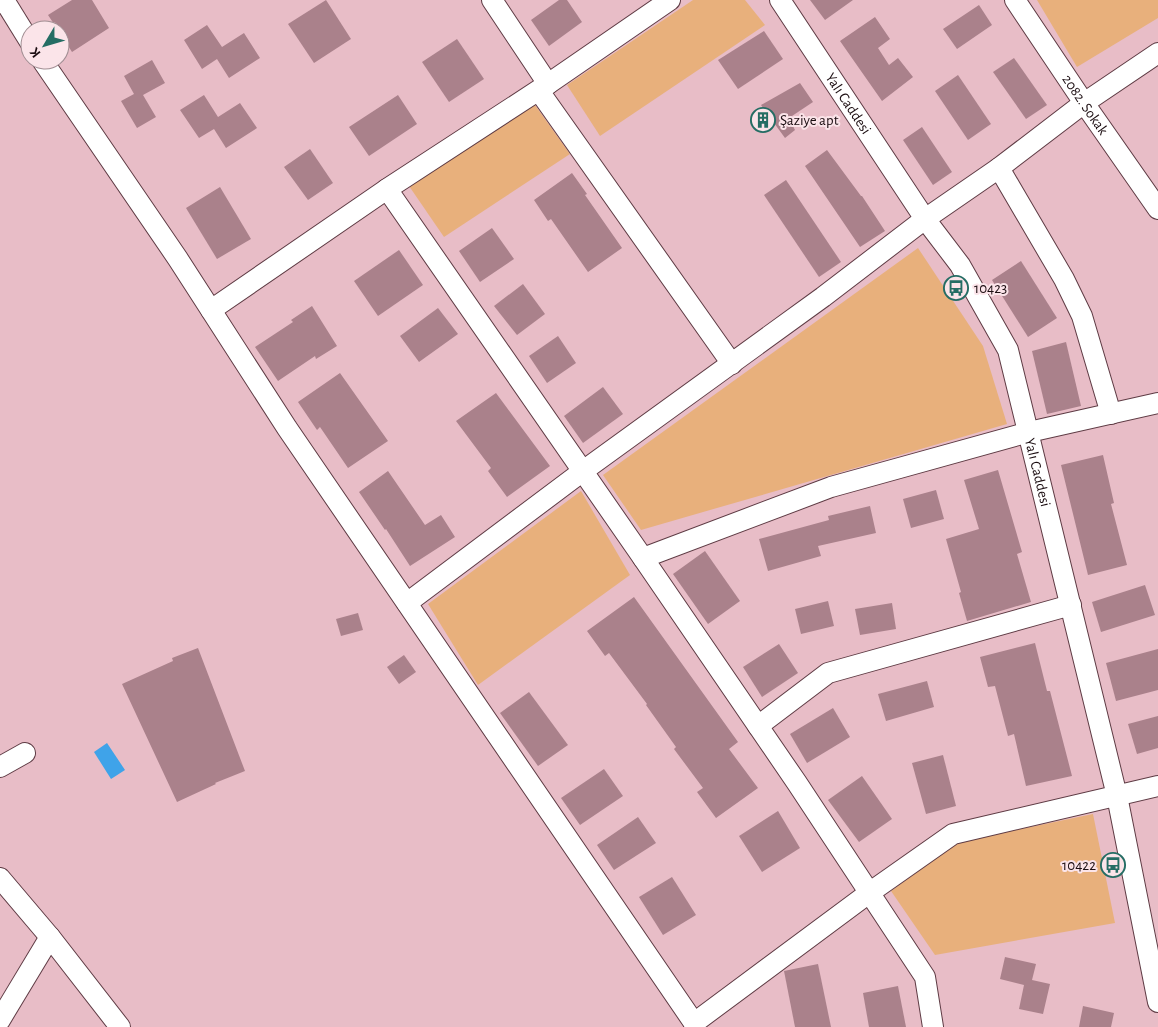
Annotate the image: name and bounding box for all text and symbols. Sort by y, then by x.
north arrow [20,20,70,70]
text: K [27,44,44,60]
street label: Yalı Caddesi [822,70,874,137]
street label: 2082. Sokak [1059,72,1111,138]
building icon: Şaziye apt [750,107,776,133]
place label: Şaziye apt [780,113,839,128]
bus stop icon: 10423 [943,275,969,301]
place label: 10423 [974,281,1007,296]
street label: Yalı Caddesi [1022,437,1053,508]
bus stop icon: 10422 [1100,852,1126,878]
place label: 10422 [1062,858,1096,873]

